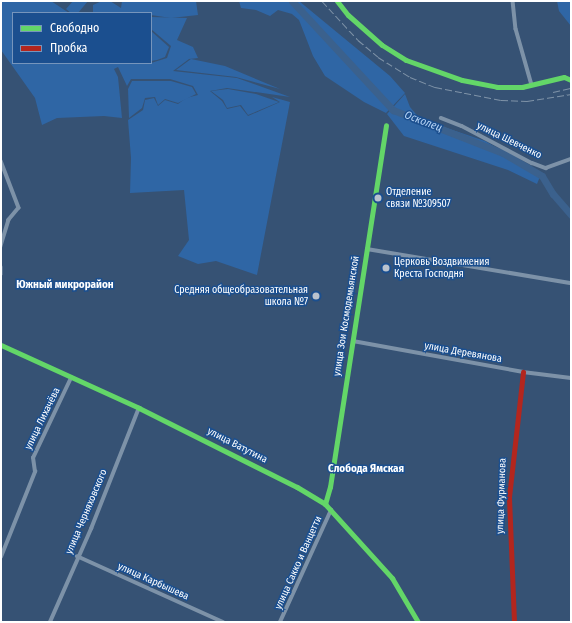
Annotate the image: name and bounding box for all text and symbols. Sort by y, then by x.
legend [12,12,152,64]
text: Свободно [50,21,99,35]
text: Пробка [50,41,88,55]
water label: Осколец [402,109,444,135]
street label: улица Шевченко [475,120,543,162]
place label: Отделение связи №309507 [386,186,451,210]
marker: Отделение связи №309507 [373,193,383,203]
street label: улица Зои Космодемьянской [332,255,362,377]
place label: Церковь Воздвижения Креста Господня [394,256,489,280]
marker: Церковь Воздвижения Креста Господня [381,263,391,273]
district label: Южный микрорайон [16,278,114,292]
place label: Средняя общеобразовательная школа №7 [174,284,308,308]
marker: Средняя общеобразовательная школа №7 [311,291,321,301]
street label: улица Деревянова [423,340,503,366]
street label: улица Лихачёва [23,386,63,452]
street label: улица Ватутина [205,426,269,466]
street label: улица Фурманова [495,458,509,534]
district label: Слобода Ямская [328,462,404,476]
street label: улица Черняховского [64,468,110,556]
street label: улица Сакко и Ванцетти [273,514,325,612]
street label: улица Карбышева [116,561,190,603]

